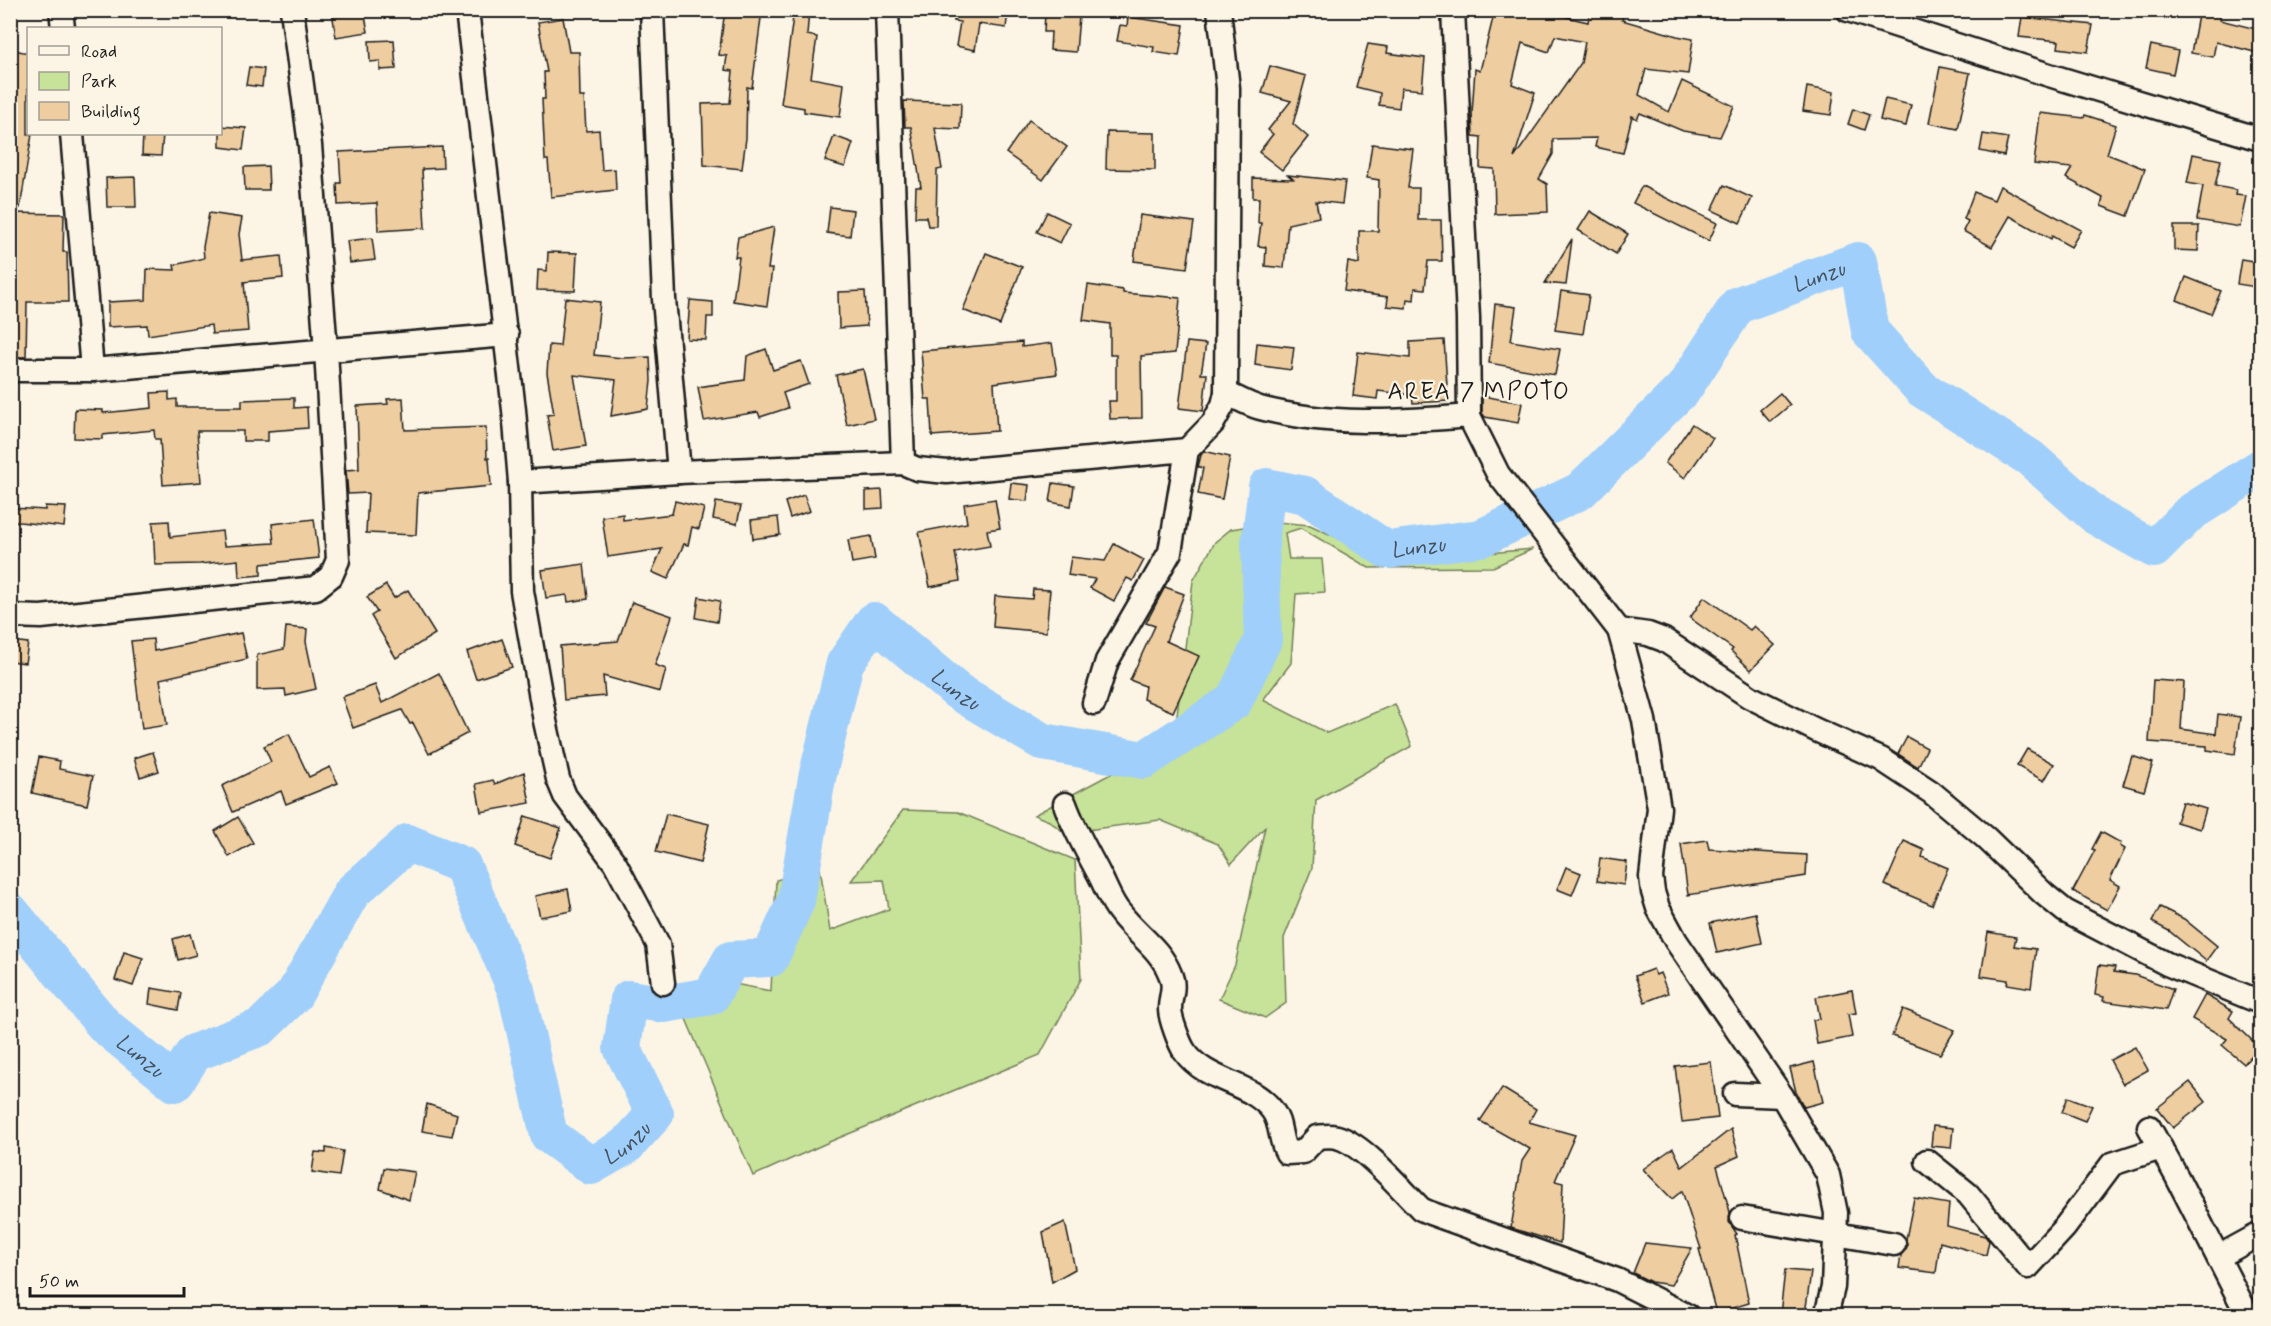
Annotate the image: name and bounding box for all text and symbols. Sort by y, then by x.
legend [27,27,222,135]
text: Road [81,40,117,64]
text: Park [81,70,117,94]
text: Building [81,100,141,126]
water label: Lunzu [1788,255,1850,300]
district label: AREA 7 MPOTO [1387,377,1571,408]
water label: Lunzu [1389,531,1448,565]
water label: Lunzu [924,663,986,718]
water label: Lunzu [109,1028,170,1085]
water label: Lunzu [598,1115,658,1172]
scale bar [30,1260,184,1298]
text: 50 m [39,1270,79,1294]

